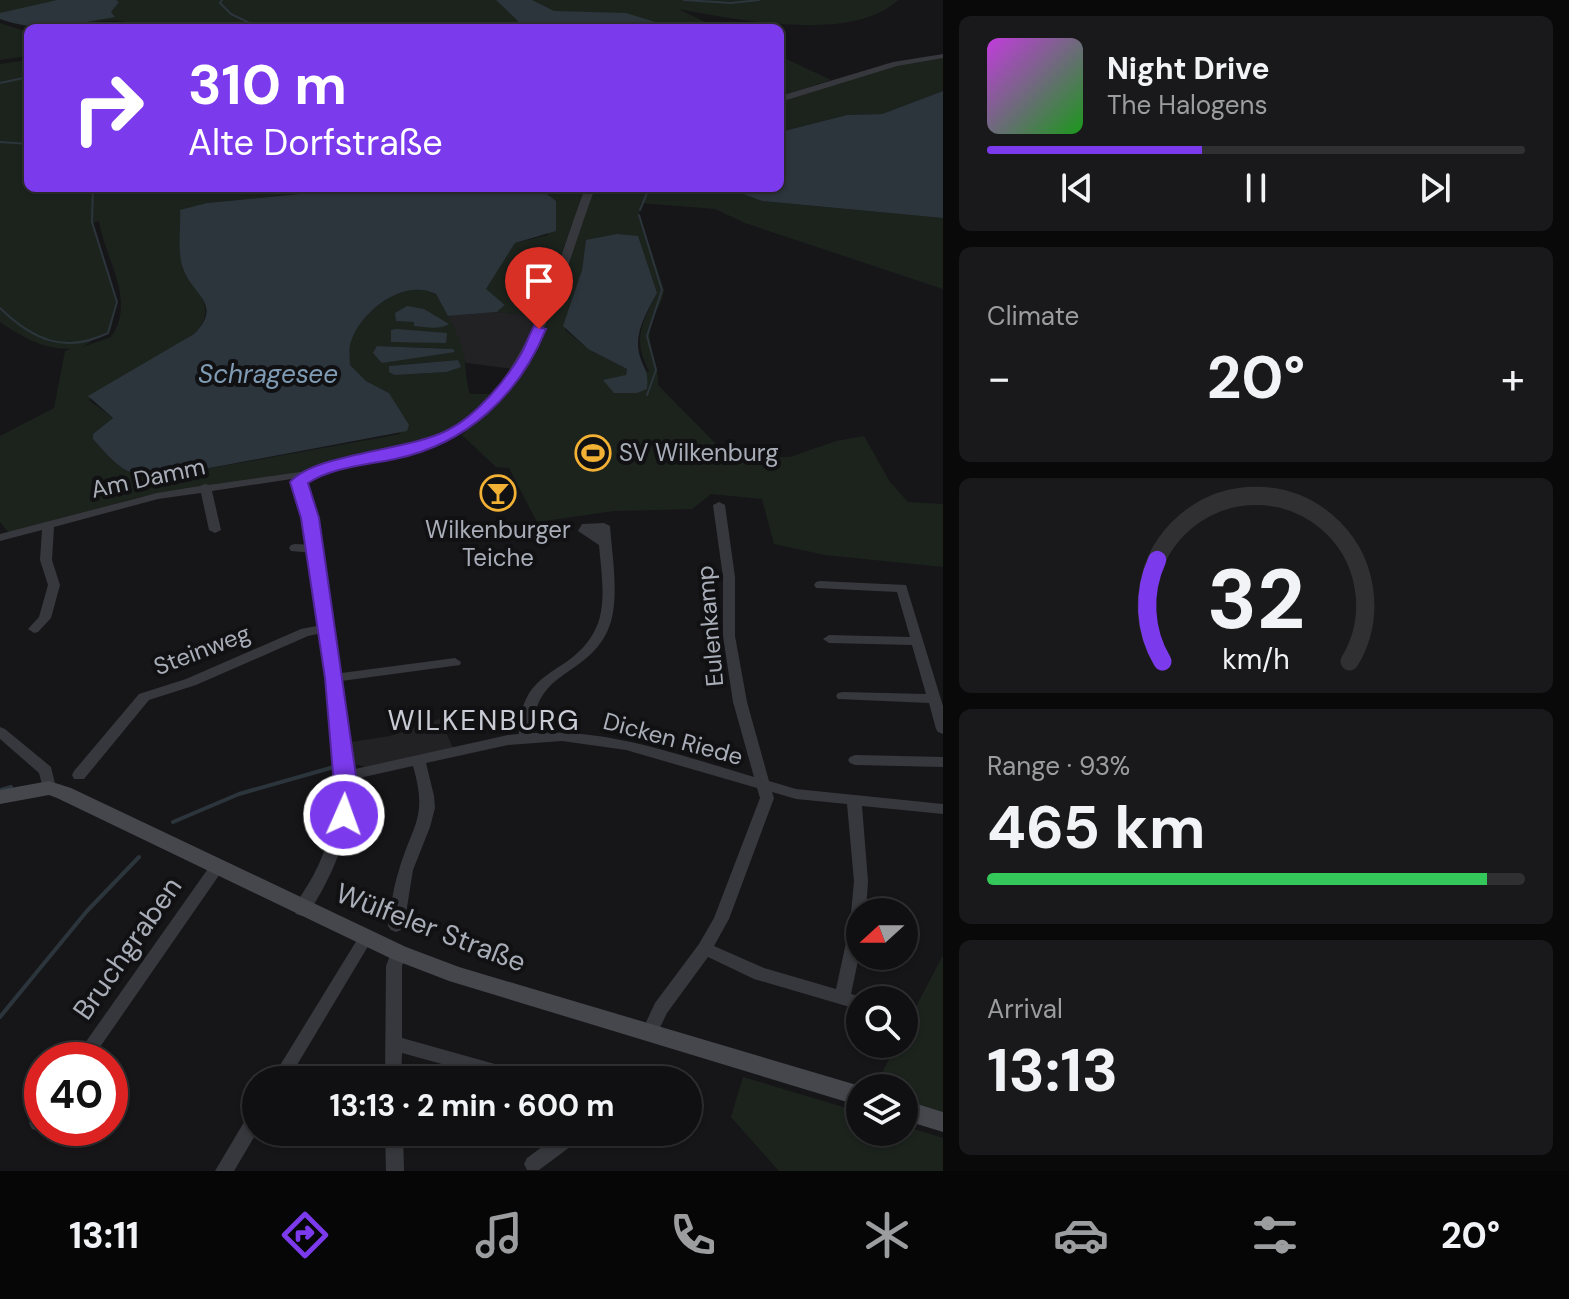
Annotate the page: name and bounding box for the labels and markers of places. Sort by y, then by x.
pin [505,247,573,329]
sports icon: SV Wilkenburg [574,434,612,472]
place label: SV Wilkenburg [619,437,779,468]
bar icon: Wilkenburger Teiche [479,474,517,512]
place label: Wilkenburger Teiche [425,514,571,573]

